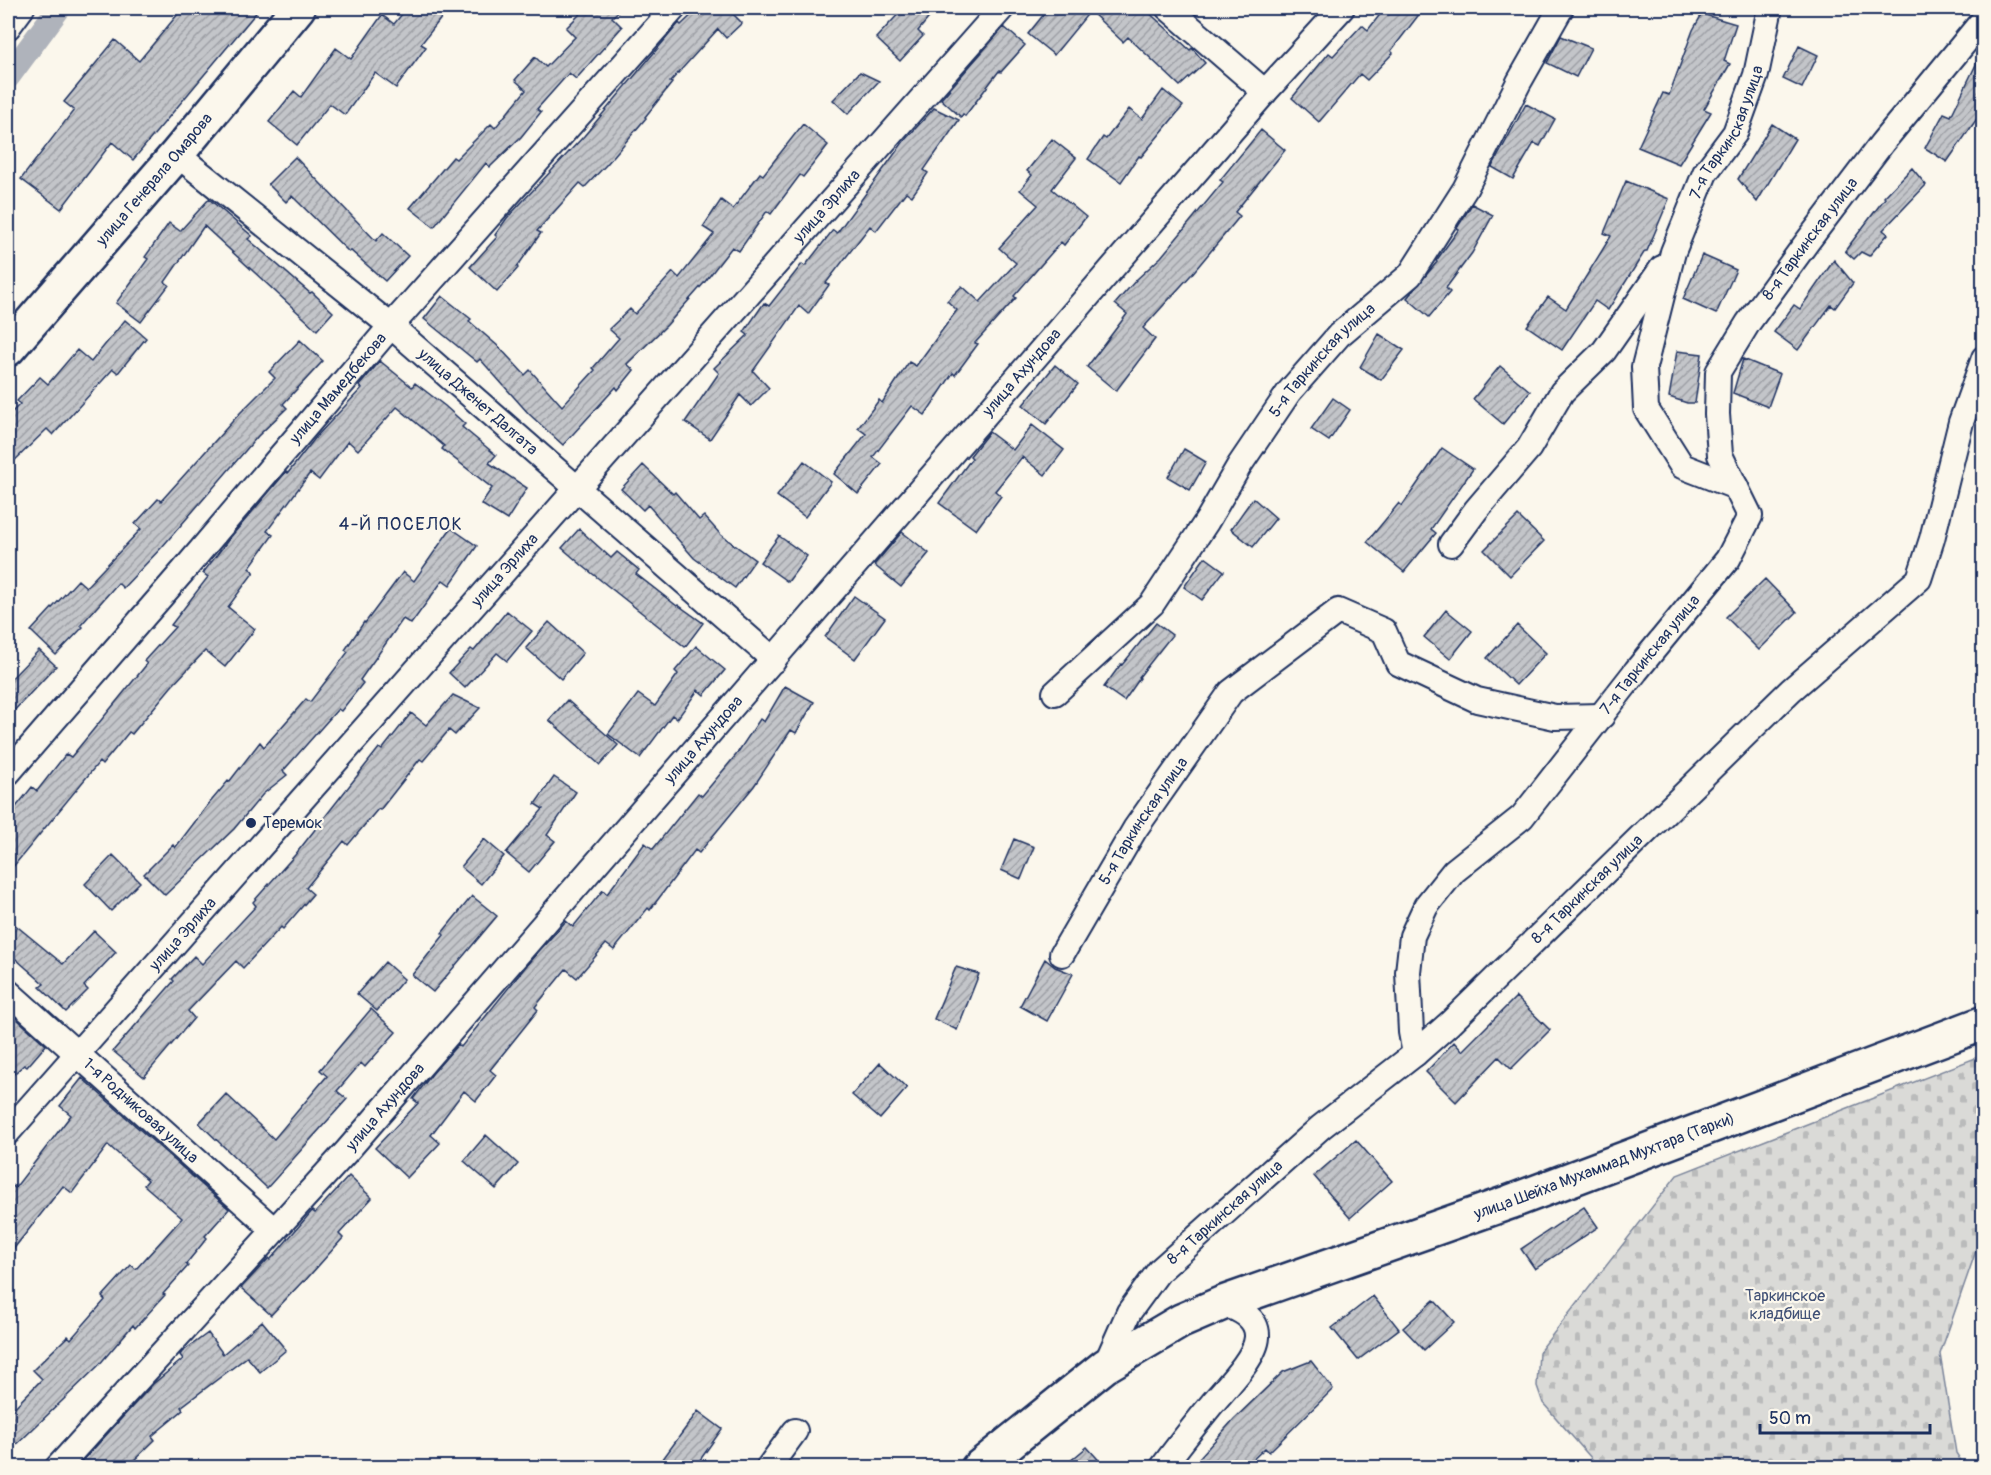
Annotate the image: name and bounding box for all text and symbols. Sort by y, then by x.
street label: 7-я Таркинская улица [1685,64,1768,202]
street label: улица Генерала Омарова [91,109,217,251]
street label: улица Эрлиха [788,165,865,248]
street label: 8-я Таркинская улица [1758,174,1862,304]
street label: 5-я Таркинская улица [1265,299,1379,421]
street label: улица Ахундова [978,324,1066,421]
street label: улица Мамедбекова [285,329,391,449]
street label: улица Дженет Далгата [413,343,542,459]
district label: 4-Й ПОСЕЛОК [339,513,463,536]
street label: улица Эрлиха [466,529,543,612]
street label: 7-я Таркинская улица [1596,591,1704,719]
street label: улица Ахундова [659,692,747,789]
street label: 5-я Таркинская улица [1095,753,1192,888]
place label: Теремок [263,813,323,833]
marker: Теремок [244,816,258,830]
street label: 8-я Таркинская улица [1527,830,1647,948]
street label: улица Эрлиха [144,893,221,976]
street label: 1-я Родниковая улица [79,1054,203,1168]
street label: улица Ахундова [341,1059,429,1156]
street label: улица Шейха Мухаммад Мухтара (Тарки) [1470,1108,1737,1224]
street label: 8-я Таркинская улица [1163,1156,1287,1269]
park label: Таркинское кладбище [1745,1286,1825,1324]
scale bar [1760,1397,1930,1435]
text: 50 m [1769,1407,1811,1430]

